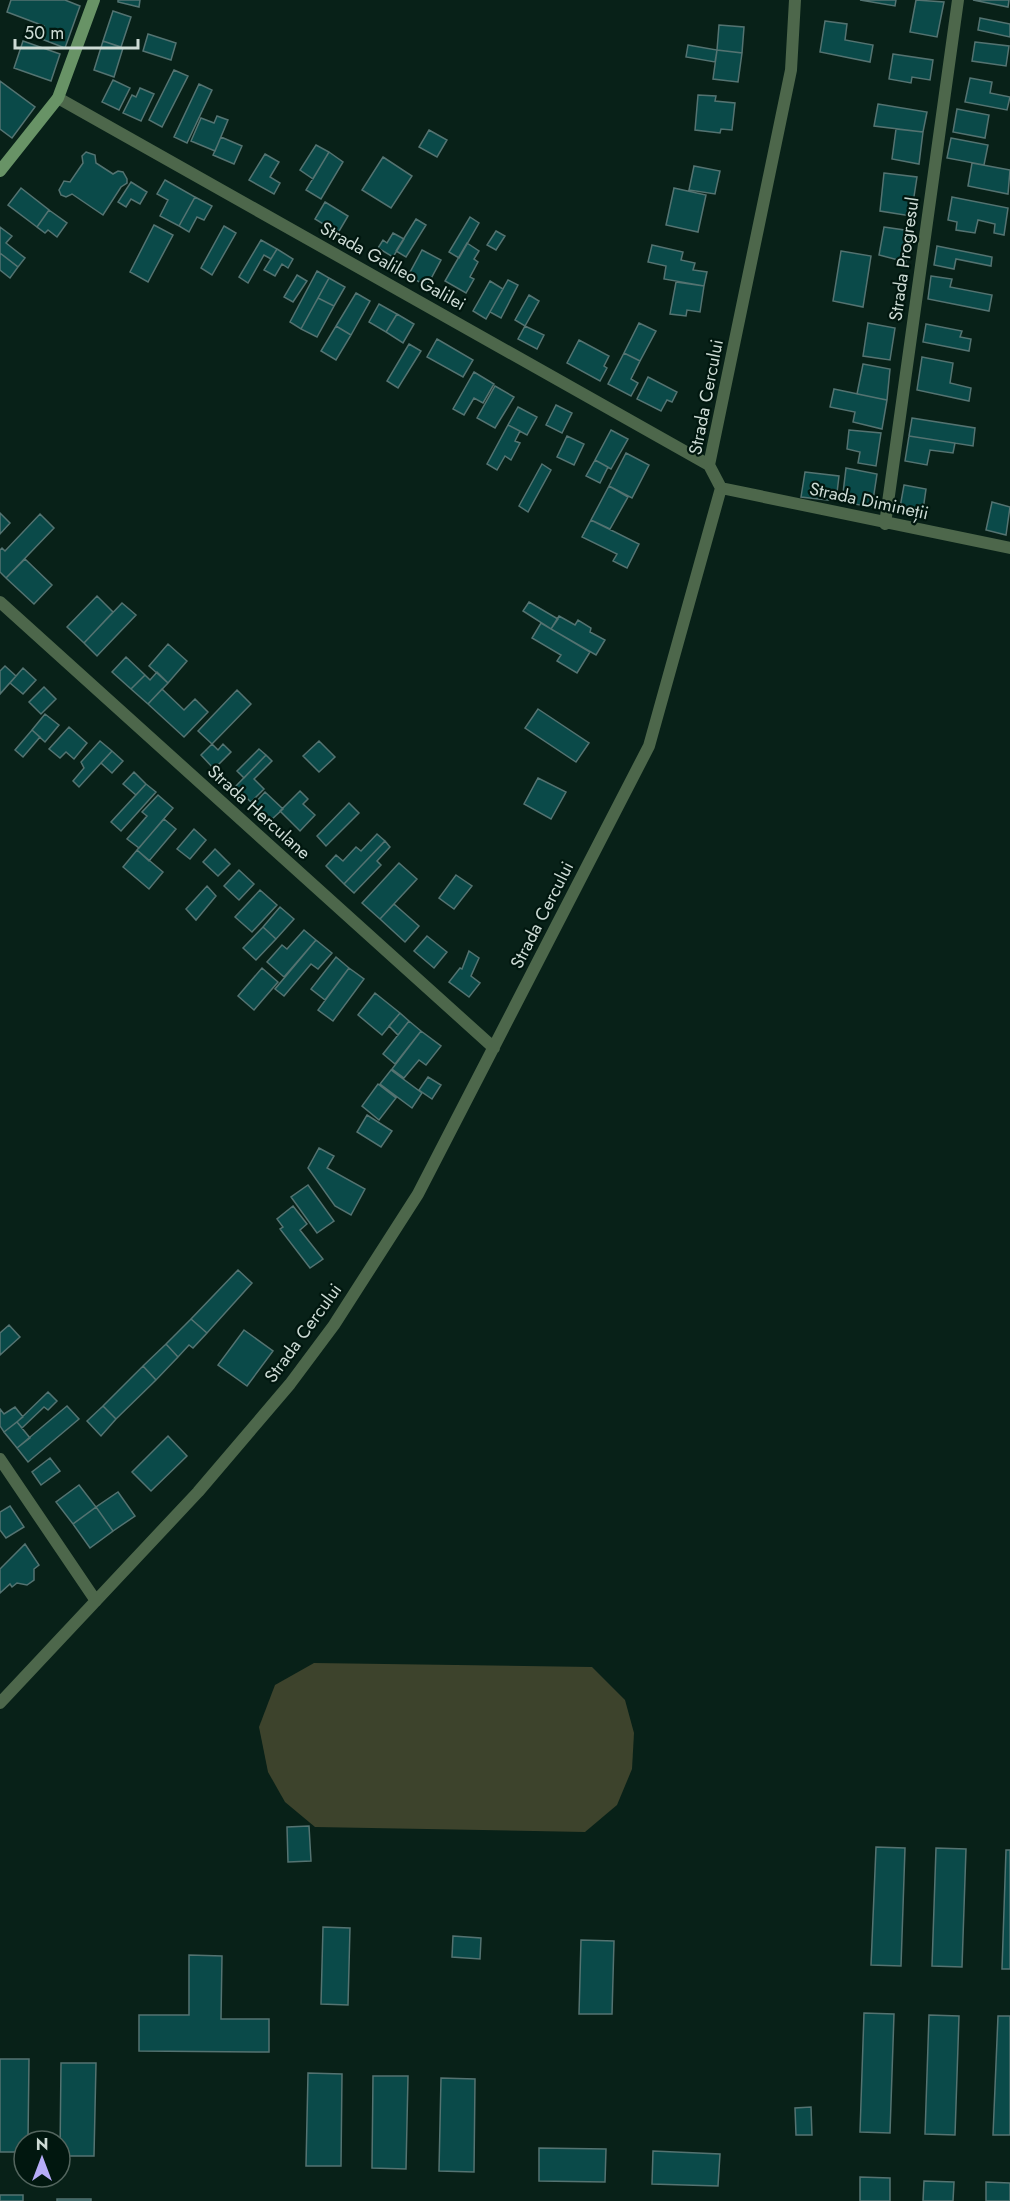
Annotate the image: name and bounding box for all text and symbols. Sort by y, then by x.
scale bar [15,12,138,50]
text: 50 m [24,20,64,46]
street label: Strada Progresul [882,195,926,323]
street label: Strada Galileo Galilei [315,215,471,317]
street label: Strada Cercului [682,337,730,457]
street label: Strada Dimineții [807,476,931,526]
street label: Strada Herculane [202,759,316,865]
street label: Strada Cercului [504,857,580,973]
street label: Strada Cercului [258,1278,348,1388]
north arrow [12,2129,72,2189]
text: N [36,2133,48,2156]

